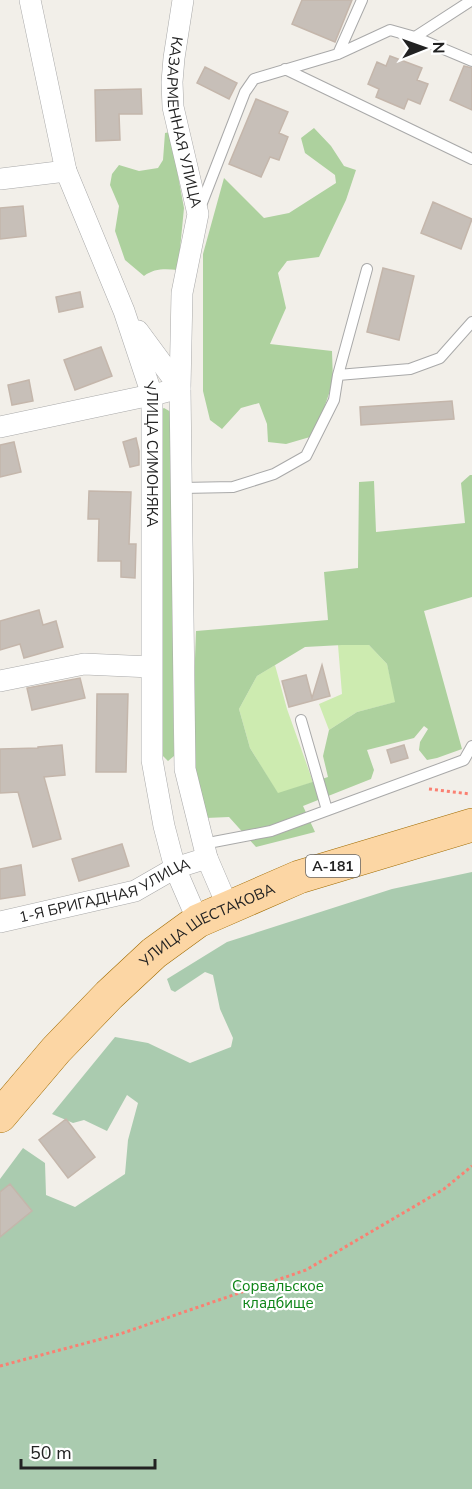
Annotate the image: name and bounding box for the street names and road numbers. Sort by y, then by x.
street label: КАЗАРМЕННАЯ УЛИЦА [162,35,206,210]
street label: УЛИЦА СИМОНЯКА [138,378,162,527]
street label: 1-Я БРИГАДНАЯ УЛИЦА [17,854,193,927]
road number: А-181 [306,855,360,877]
street label: УЛИЦА ШЕСТАКОВА [134,879,278,972]

